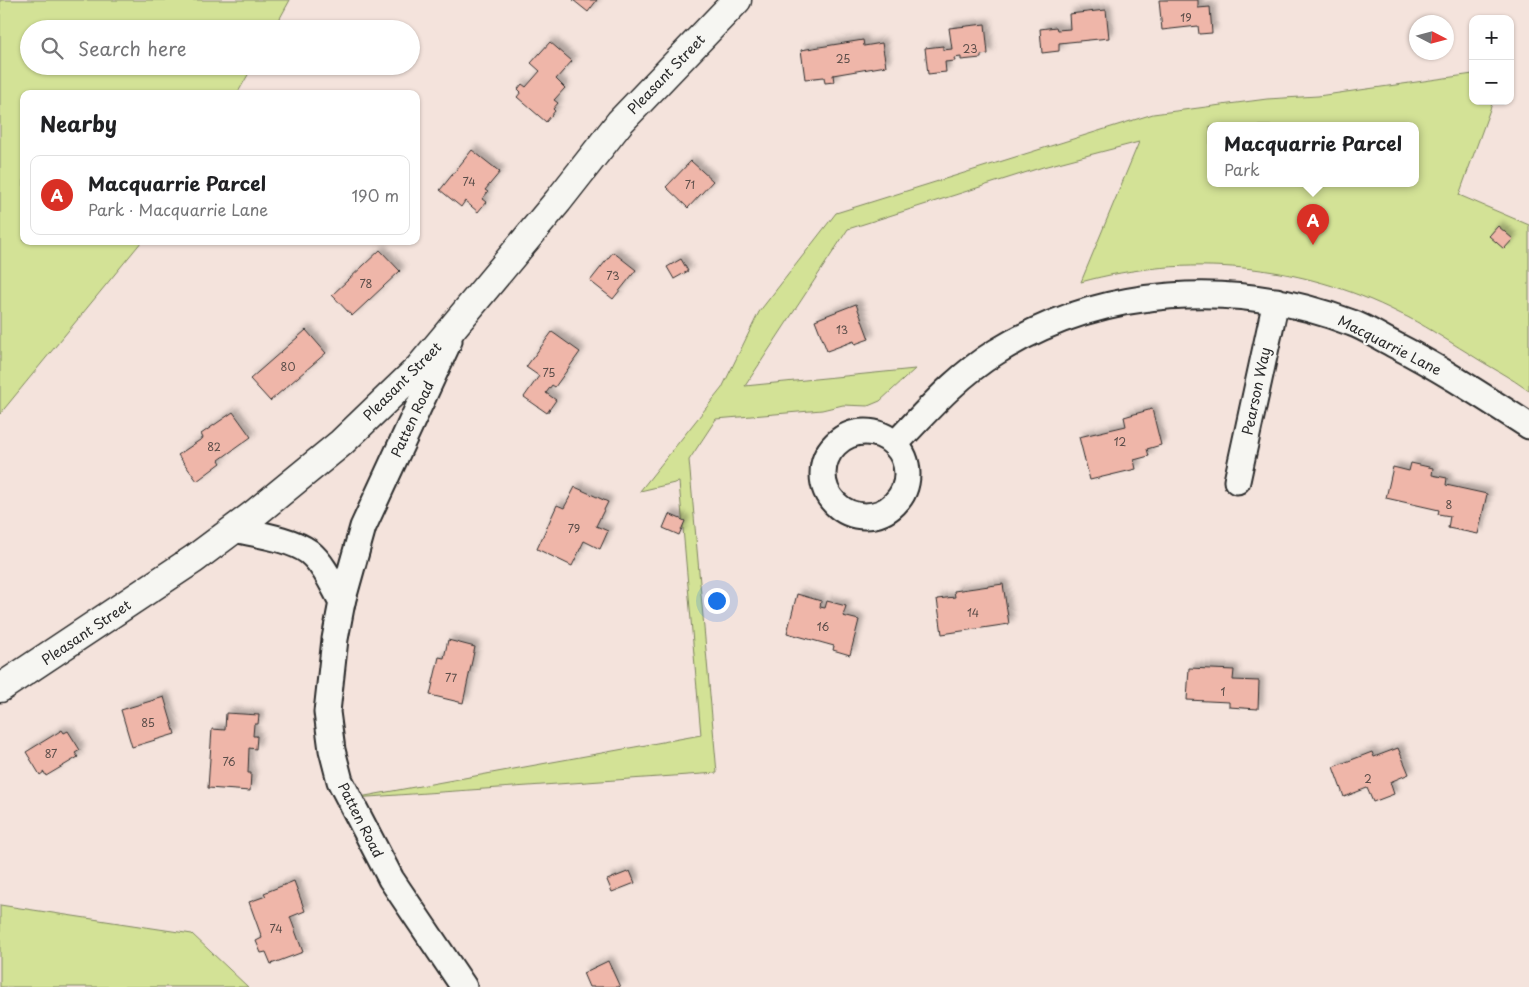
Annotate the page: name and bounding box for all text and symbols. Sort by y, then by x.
house number: 19 [1180,9,1192,26]
north arrow [1409,15,1454,60]
map controls [1469,15,1514,105]
button: + [1469,15,1514,60]
search box [20,20,420,75]
street label: Pleasant Street [622,29,710,119]
icon: search [38,34,66,62]
text: Search here [78,34,187,62]
house number: 23 [963,40,977,57]
house number: 25 [836,50,850,67]
button: − [1469,60,1514,105]
text: Nearby [40,107,117,139]
popup [1207,122,1419,187]
text: Macquarrie Parcel [1224,129,1402,157]
text: Park [1224,157,1260,181]
text: Macquarrie Parcel [88,169,266,197]
house number: 74 [462,173,476,190]
house number: 71 [685,176,695,193]
text: A [51,183,63,207]
text: 190 m [351,183,399,207]
text: Park · Macquarrie Lane [88,197,268,221]
pin: A [1297,204,1329,245]
house number: 73 [606,267,620,284]
house number: 78 [360,275,373,292]
street label: Macquarrie Lane [1335,310,1446,380]
house number: 13 [836,321,848,338]
street label: Pleasant Street [358,337,446,425]
street label: Pearson Way [1236,345,1276,437]
house number: 80 [281,358,295,375]
house number: 75 [543,364,555,381]
street label: Patten Road [385,377,439,461]
house number: 12 [1114,433,1127,450]
house number: 82 [207,438,221,455]
house number: 8 [1446,496,1453,513]
house number: 79 [568,520,580,537]
your location [704,588,730,614]
street label: Pleasant Street [37,594,135,670]
house number: 14 [967,604,979,621]
house number: 16 [817,618,830,635]
house number: 77 [445,669,457,686]
house number: 1 [1221,683,1226,700]
house number: 85 [141,714,155,731]
house number: 87 [45,745,57,762]
house number: 76 [222,753,236,770]
house number: 2 [1364,770,1372,787]
street label: Patten Road [333,779,389,861]
house number: 74 [269,920,283,937]

